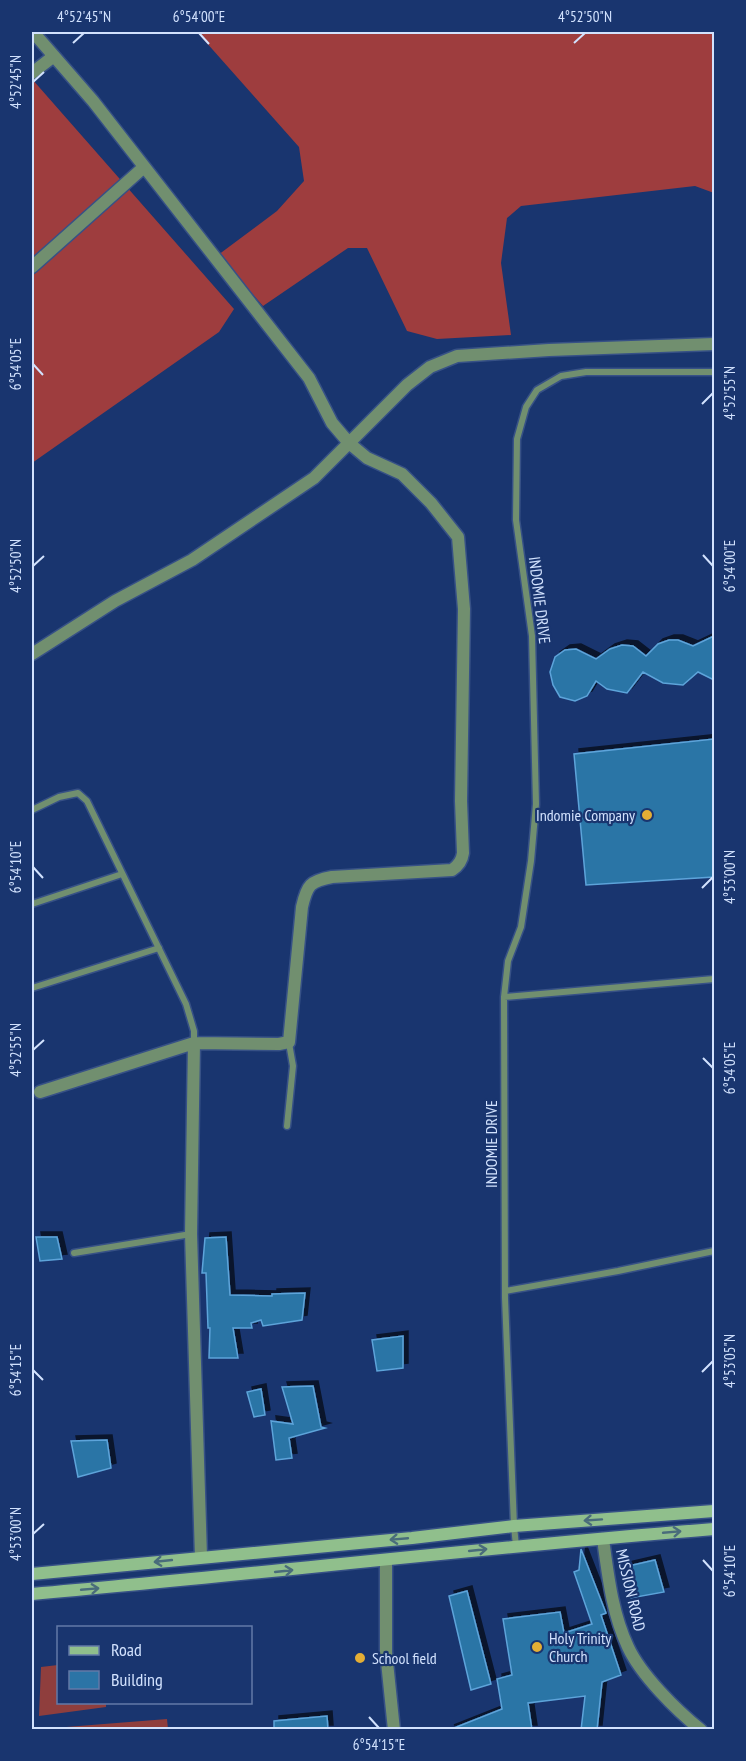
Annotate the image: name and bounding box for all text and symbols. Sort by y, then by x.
text: 4°52'45"N [57,7,111,26]
text: 6°54'00"E [173,7,225,26]
text: 4°52'50"N [558,7,612,26]
text: 4°52'45"N [6,55,25,109]
text: 6°54'05"E [6,338,25,390]
text: 4°52'55"N [720,366,739,420]
text: 4°52'50"N [6,539,25,593]
text: 6°54'00"E [720,540,739,592]
street label: INDOMIE DRIVE [525,555,555,645]
place label: Indomie Company [536,805,635,825]
marker: Indomie Company [640,808,654,822]
text: 6°54'10"E [6,841,25,893]
text: 4°53'00"N [720,850,739,904]
text: 4°52'55"N [6,1023,25,1077]
text: 6°54'05"E [720,1042,739,1094]
street label: INDOMIE DRIVE [481,1100,501,1188]
text: 4°53'05"N [720,1334,739,1388]
text: 6°54'15"E [6,1344,25,1396]
text: 4°53'00"N [6,1507,25,1561]
one-way arrow [584,1515,604,1526]
one-way arrow [662,1527,682,1538]
one-way arrow [390,1534,410,1545]
one-way arrow [467,1544,487,1555]
text: 6°54'10"E [720,1545,739,1597]
street label: MISSION ROAD [612,1547,650,1633]
one-way arrow [154,1556,174,1567]
one-way arrow [273,1565,293,1576]
one-way arrow [79,1583,99,1594]
legend [57,1626,252,1704]
place label: Holy Trinity Church [549,1628,611,1666]
text: Road [111,1638,142,1661]
marker: Holy Trinity Church [530,1640,544,1654]
place label: School field [372,1648,437,1668]
marker: School field [353,1651,367,1665]
text: Building [111,1668,163,1691]
text: 6°54'15"E [353,1735,405,1754]

